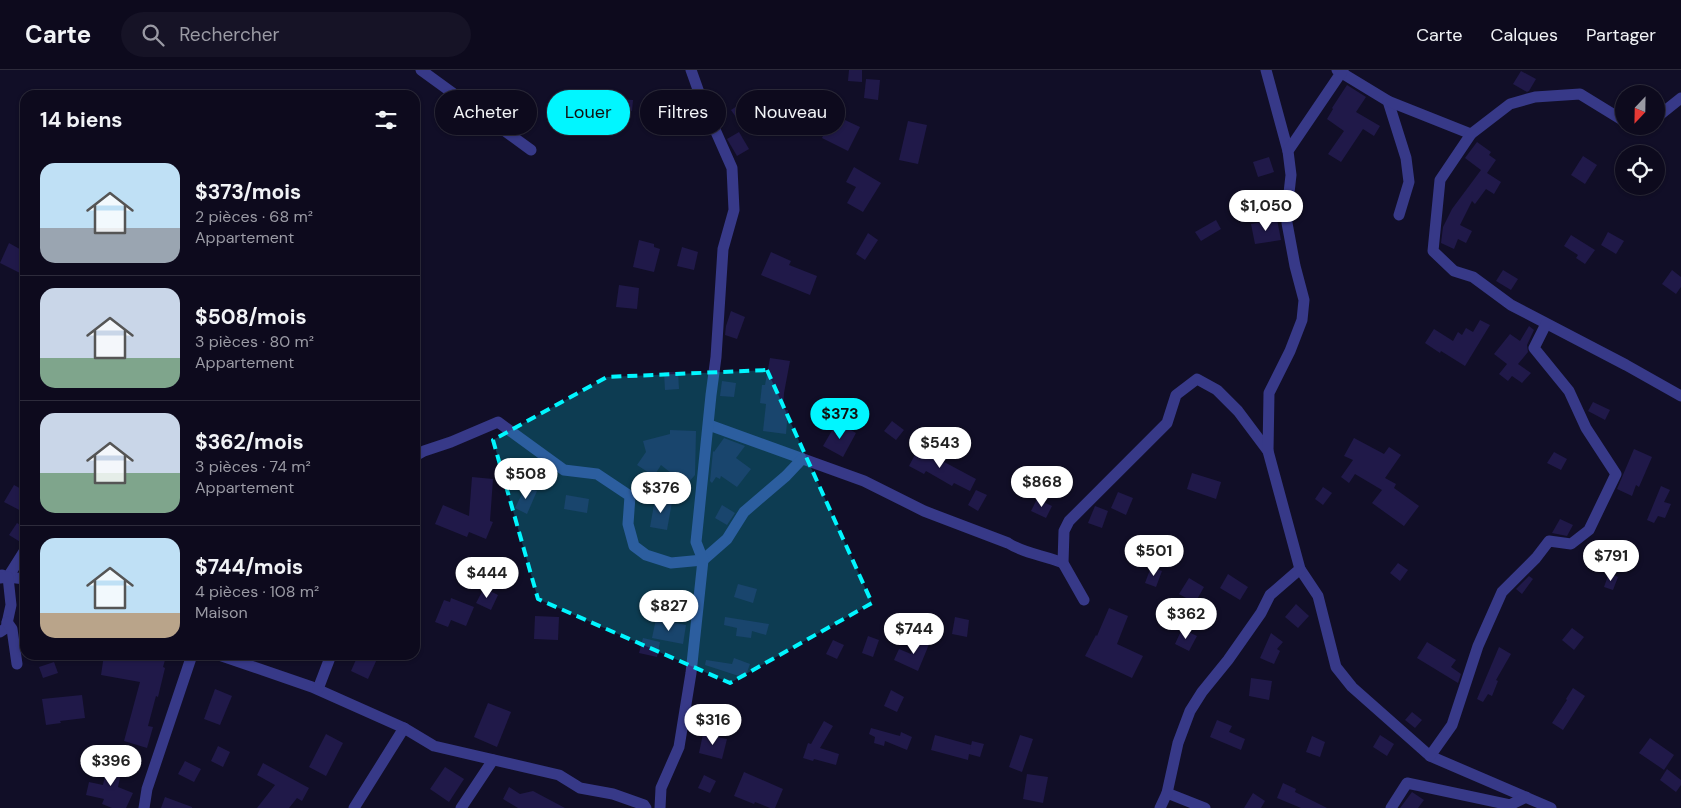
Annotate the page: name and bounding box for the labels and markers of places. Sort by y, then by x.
pin: $1,050 [1225,190,1307,232]
pin: $373 [810,398,870,440]
pin: $543 [910,426,970,469]
pin: $508 [496,458,556,500]
pin: $868 [1012,466,1072,508]
pin: $376 [631,472,691,514]
pin: $501 [1124,534,1184,577]
pin: $791 [1581,540,1641,582]
pin: $444 [457,556,517,599]
pin: $827 [639,590,699,632]
pin: $362 [1156,598,1216,640]
pin: $744 [884,612,944,655]
pin: $316 [683,704,743,746]
pin: $396 [81,744,141,787]

